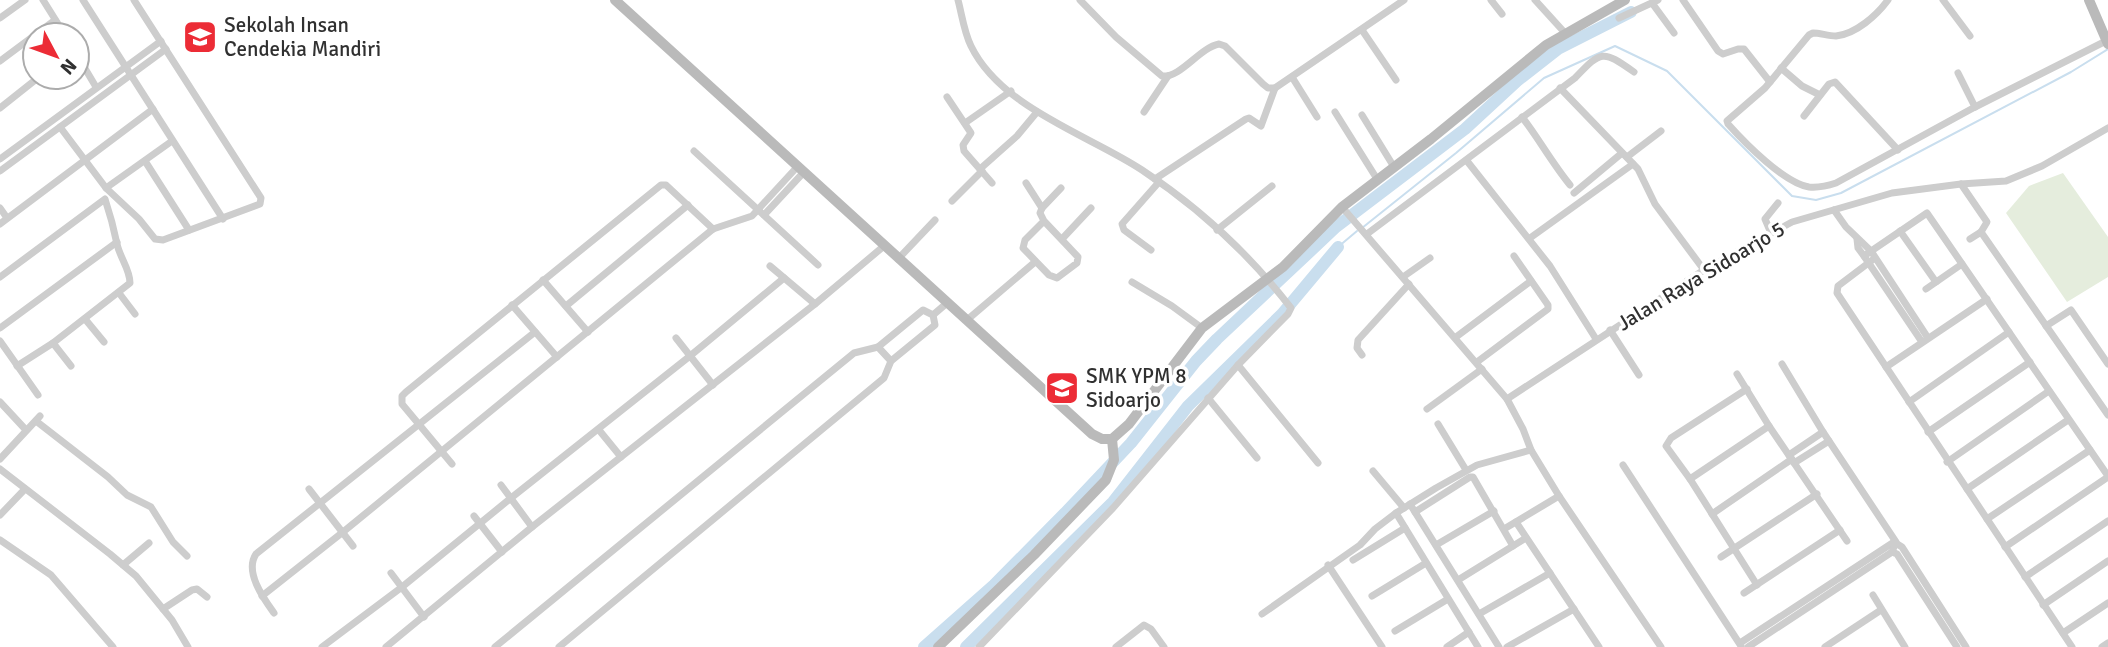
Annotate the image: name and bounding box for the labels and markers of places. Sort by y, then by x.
place label: Sekolah Insan Cendekia Mandiri [224,12,381,62]
school or university icon: Sekolah Insan Cendekia Mandiri [181,18,219,56]
place label: SMK YPM 8 Sidoarjo [1086,363,1187,413]
school or university icon: SMK YPM 8 Sidoarjo [1043,369,1081,407]

